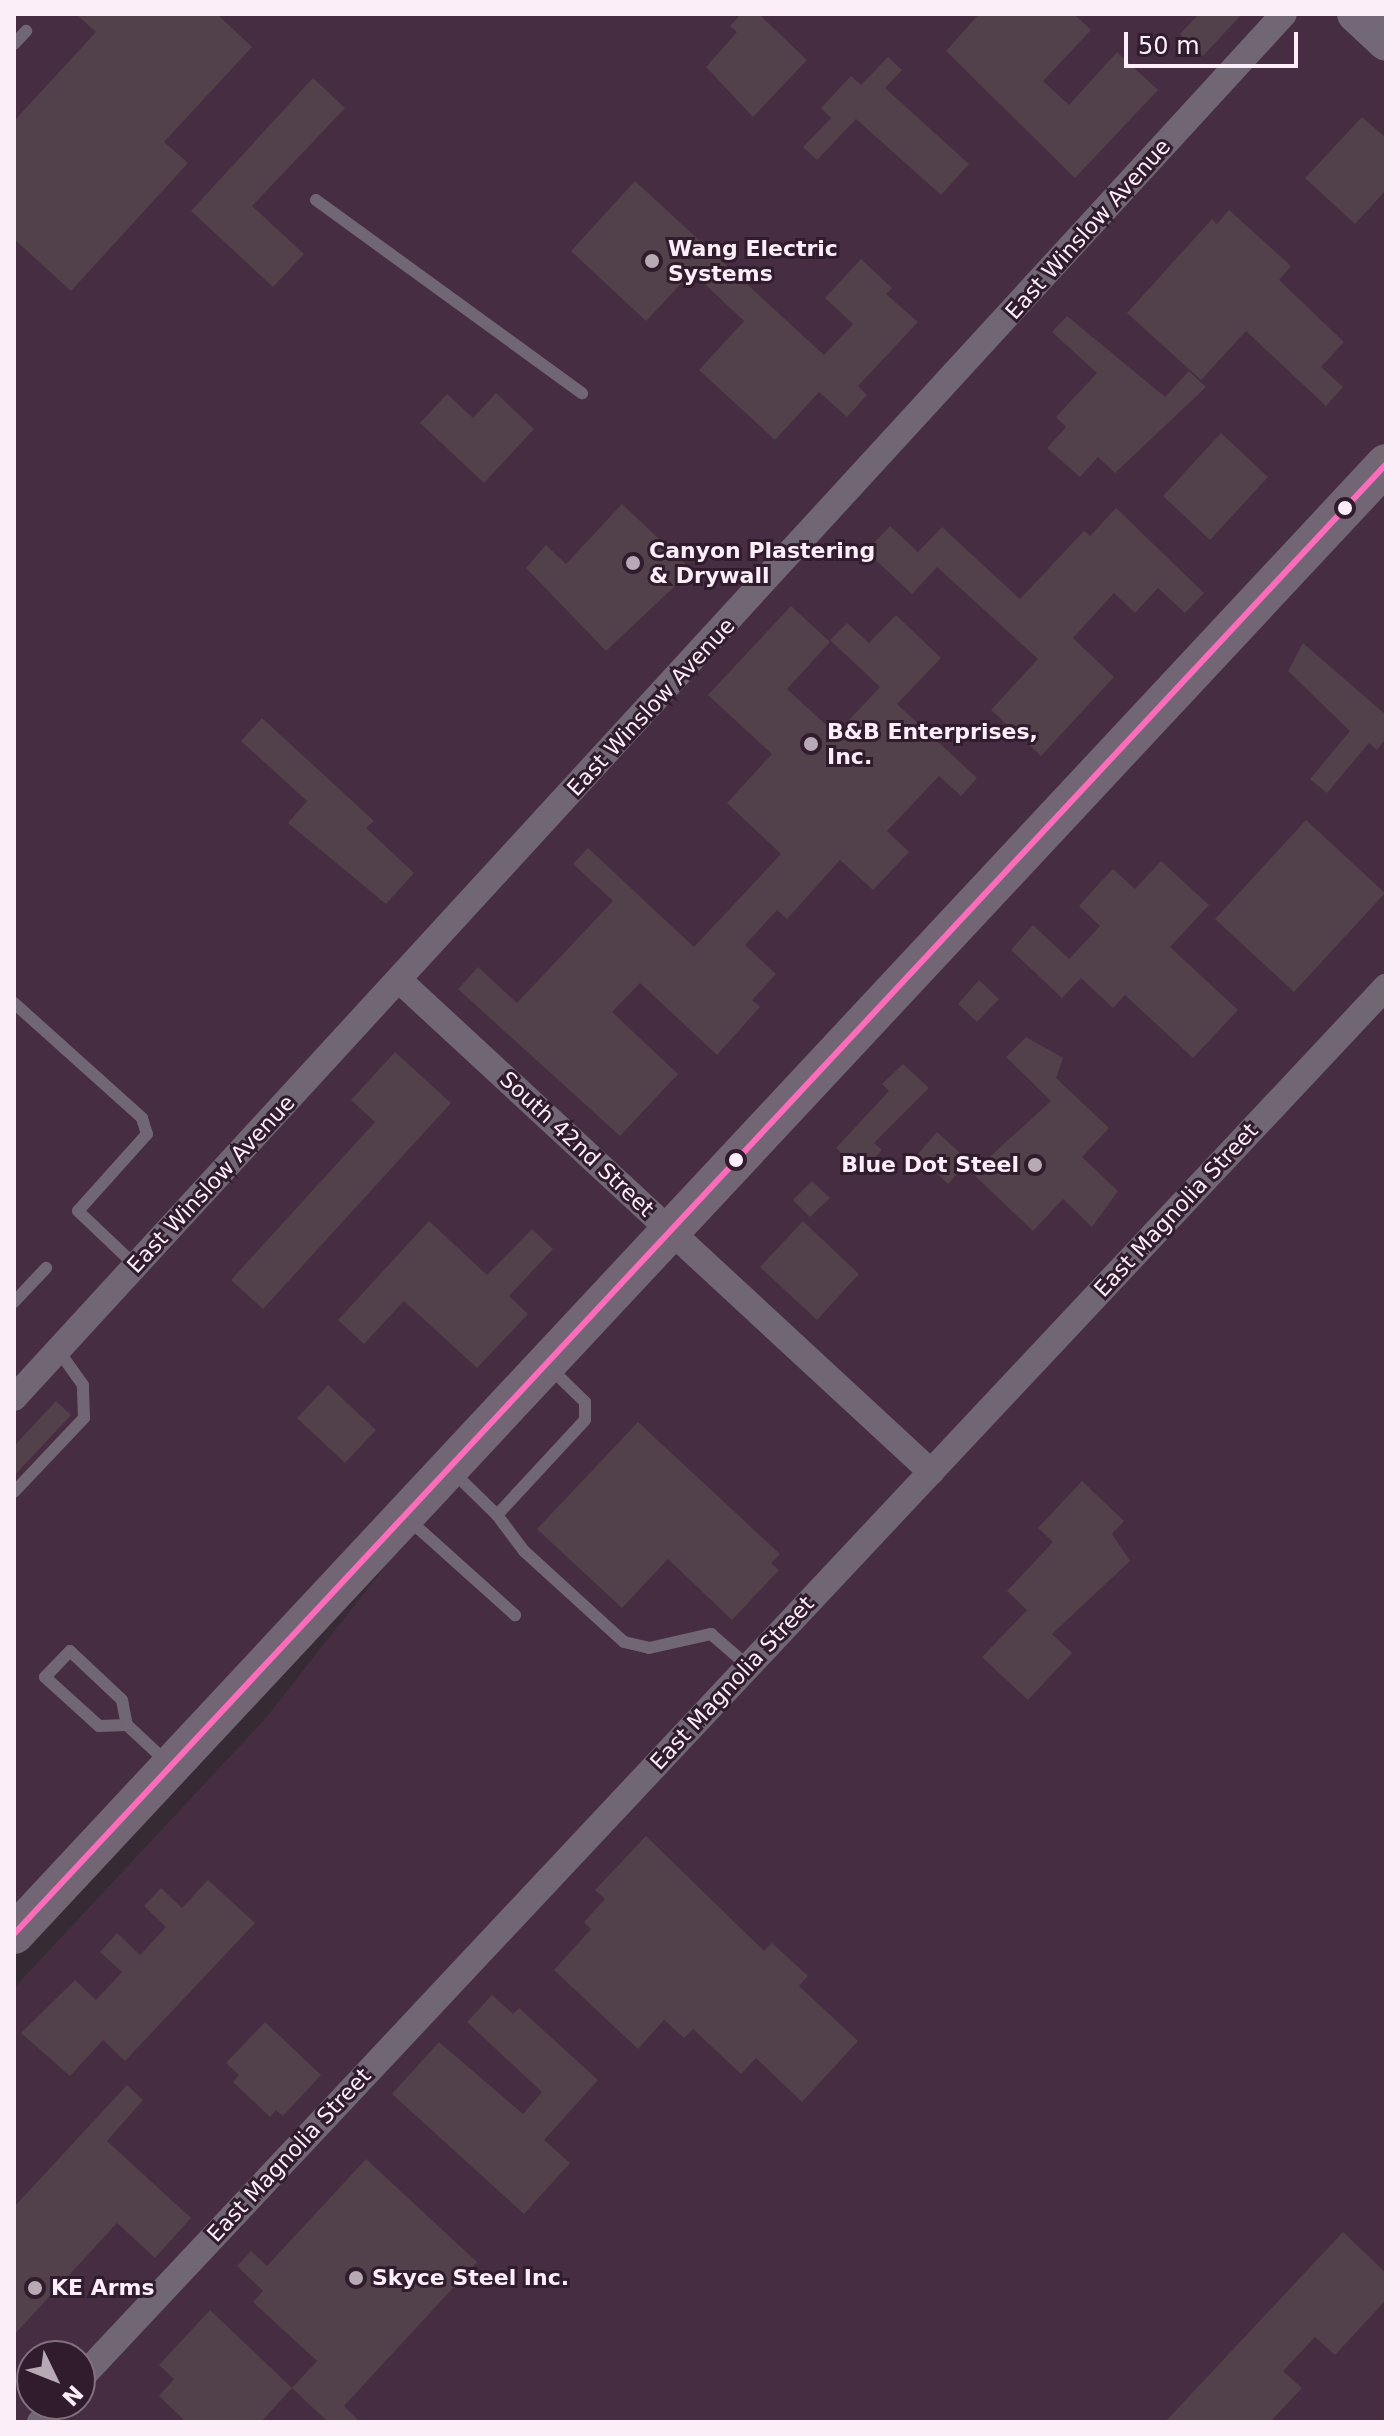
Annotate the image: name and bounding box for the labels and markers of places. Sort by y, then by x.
place label: Wang Electric Systems [668,235,838,286]
marker: Wang Electric Systems [643,252,661,270]
unlabelled marker [1337,500,1353,516]
place label: Canyon Plastering & Drywall [649,537,875,588]
marker: Canyon Plastering & Drywall [624,554,642,572]
place label: B&B Enterprises, Inc. [827,718,1038,770]
marker: B&B Enterprises, Inc. [802,735,820,753]
unlabelled marker [728,1152,744,1168]
place label: Blue Dot Steel [841,1152,1019,1178]
marker: Blue Dot Steel [1026,1156,1044,1174]
place label: Skyce Steel Inc. [372,2265,569,2291]
marker: Skyce Steel Inc. [347,2269,365,2287]
place label: KE Arms [51,2275,155,2301]
marker: KE Arms [26,2279,44,2297]

